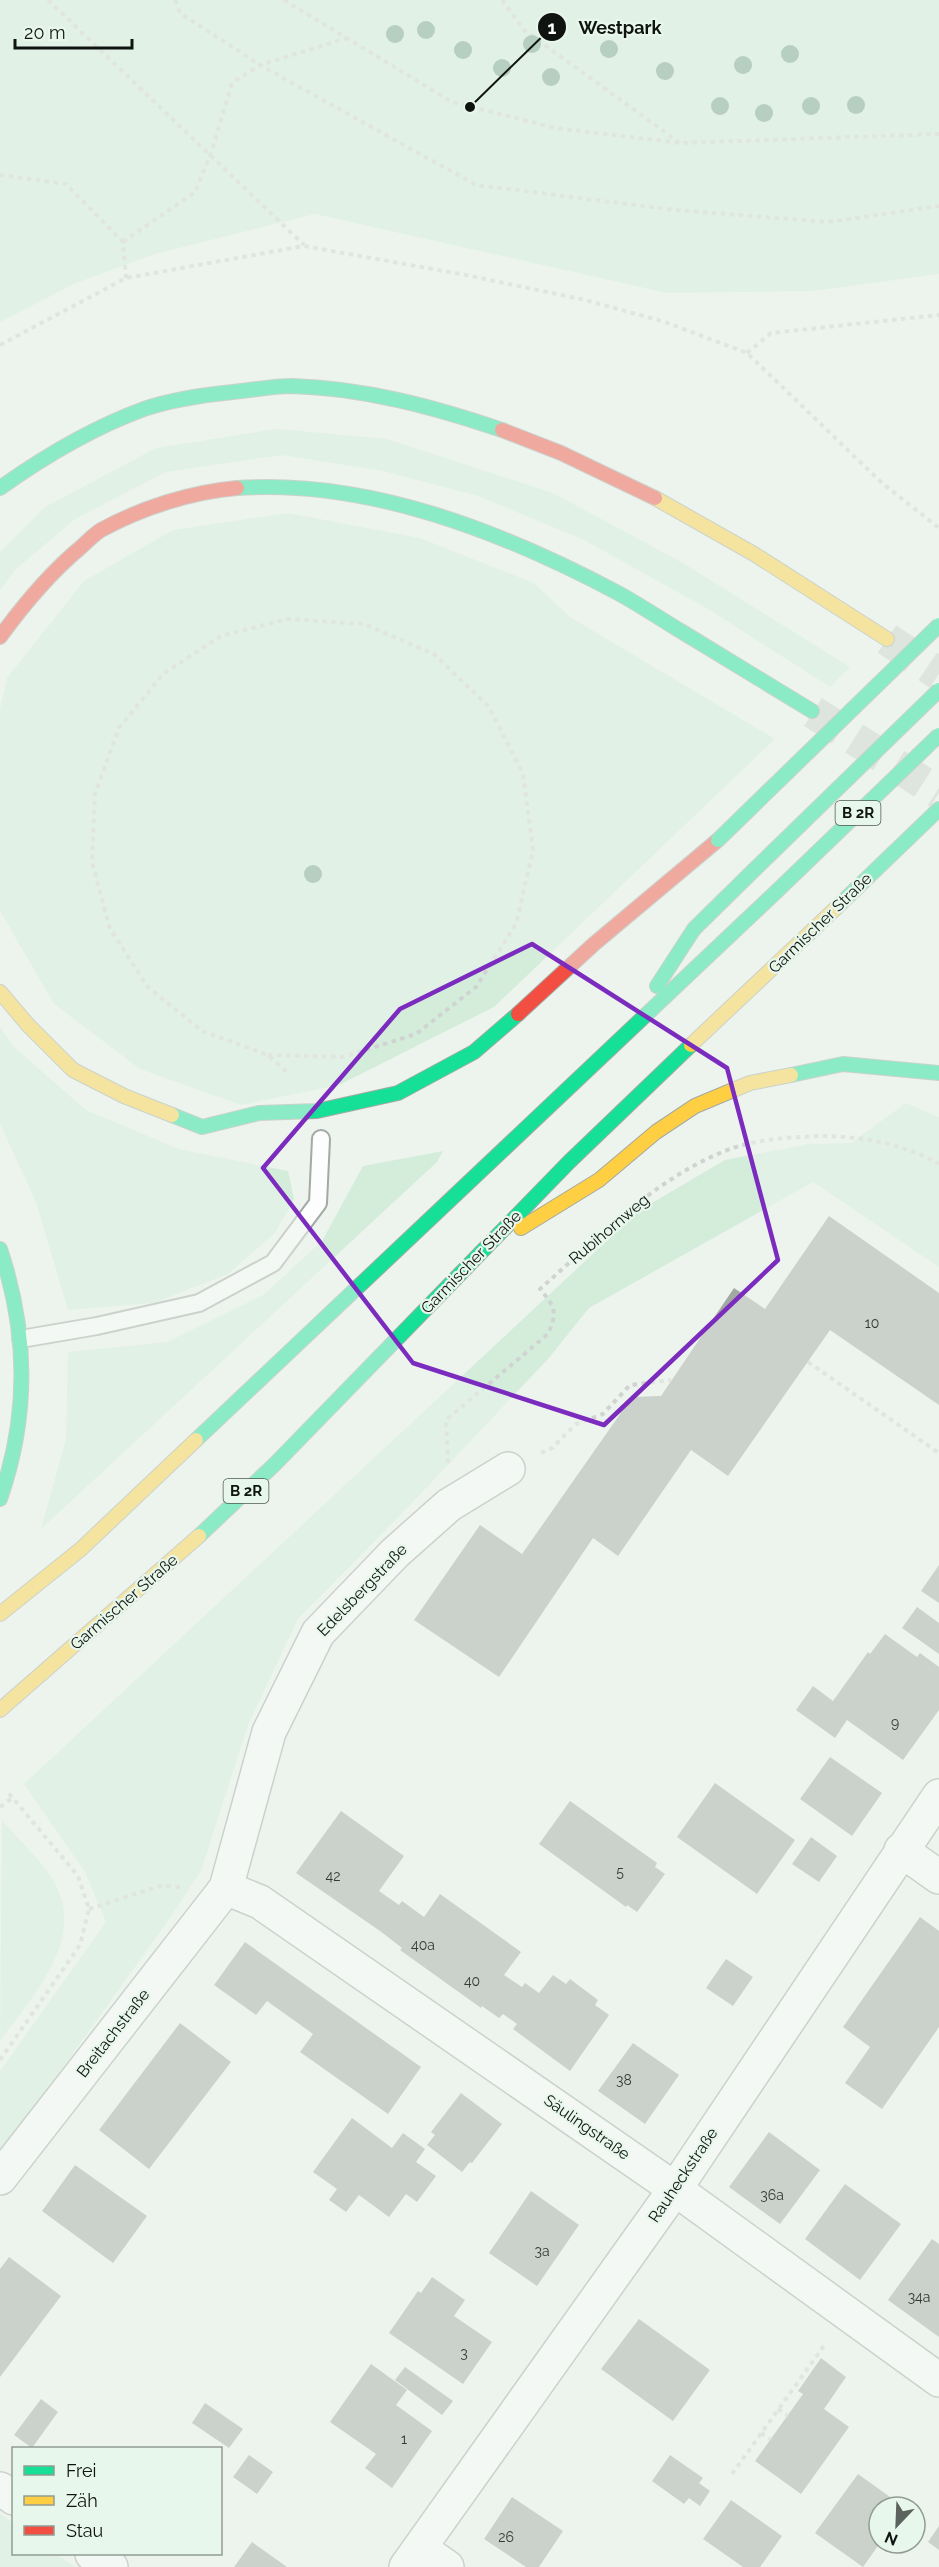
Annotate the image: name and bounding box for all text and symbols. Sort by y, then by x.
callout: Westpark [537,9,674,45]
scale bar [15,12,132,50]
text: 1 [548,17,557,38]
text: Westpark [579,17,662,38]
text: 20 m [24,22,66,43]
road number: B 2R [836,801,880,825]
street label: Garmischer Straße [764,869,876,977]
street label: Rubihornweg [565,1190,653,1268]
street label: Garmischer Straße [417,1206,525,1318]
house number: 10 [865,1315,879,1331]
road number: B 2R [224,1479,268,1503]
street label: Edelsbergstraße [313,1540,411,1640]
street label: Garmischer Straße [66,1550,182,1654]
house number: 9 [891,1715,899,1731]
house number: 5 [616,1864,624,1880]
house number: 42 [326,1868,340,1884]
house number: 40a [411,1937,435,1953]
house number: 40 [464,1973,480,1989]
street label: Breitachstraße [73,1985,153,2081]
house number: 38 [616,2072,632,2088]
street label: Säulingstraße [540,2090,634,2164]
street label: Rauheckstraße [644,2124,722,2226]
house number: 36a [760,2187,784,2203]
house number: 3a [534,2243,550,2259]
house number: 34a [908,2289,930,2305]
house number: 3 [460,2345,468,2361]
house number: 1 [401,2431,407,2447]
legend [12,2447,222,2555]
text: Frei [66,2460,96,2481]
text: Zäh [66,2490,98,2511]
north arrow [867,2495,927,2555]
text: Stau [66,2520,103,2541]
text: N [882,2527,901,2549]
house number: 26 [498,2529,514,2545]

